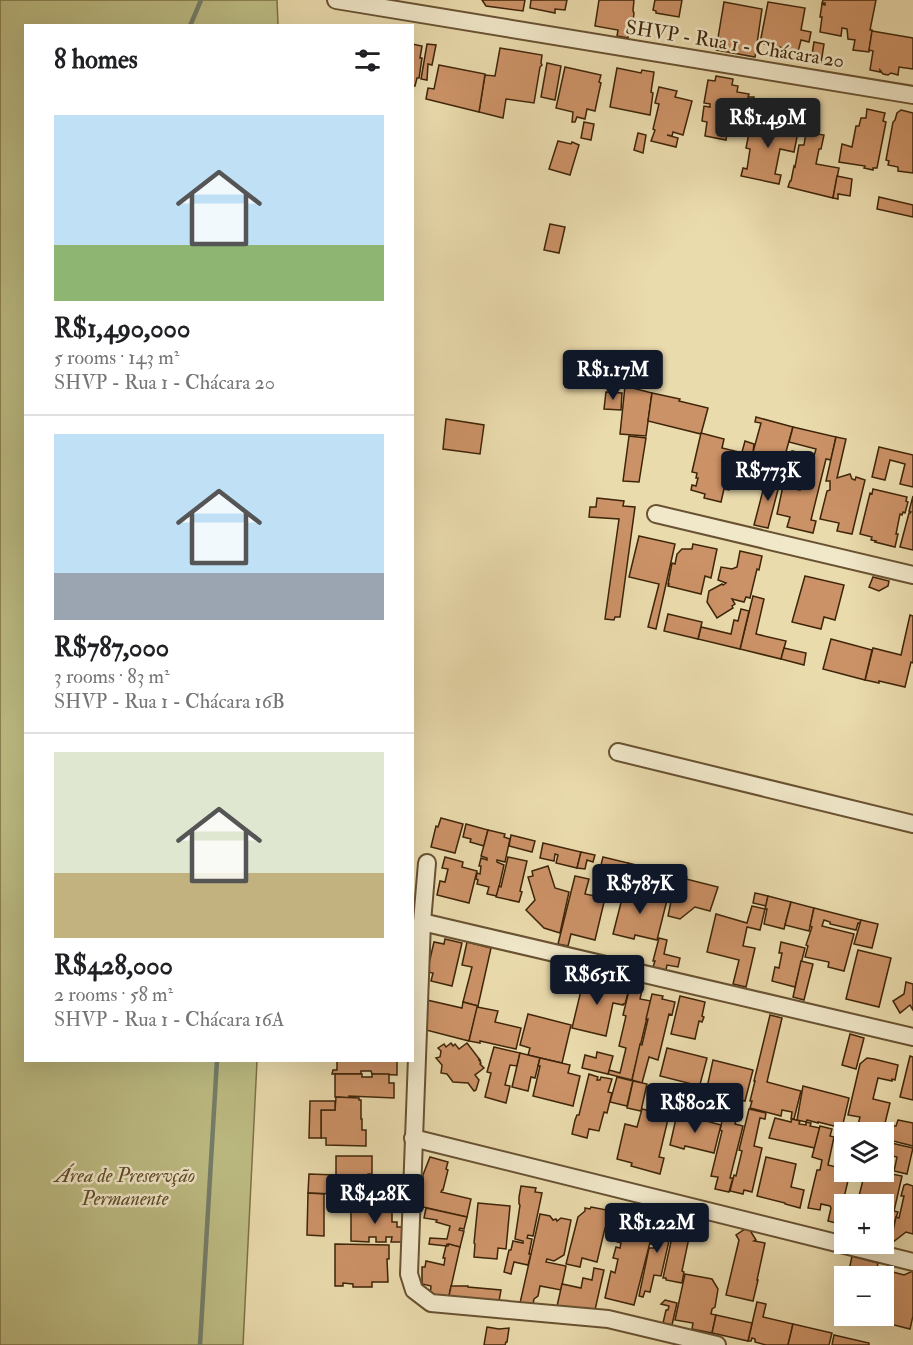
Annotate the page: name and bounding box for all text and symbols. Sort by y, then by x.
street label: SHVP - Rua 1 - Chácara 20 [624,14,846,74]
text: 8 homes [54,44,138,76]
icon: filters [351,44,384,77]
pin: R$1.49M [713,98,823,149]
text: R$1.49M [729,105,807,130]
icon: home [165,154,273,262]
text: R$1,490,000 [54,313,190,345]
text: 5 rooms · 143 m² [54,345,179,370]
pin: R$1.17M [558,350,668,401]
text: R$1.17M [577,357,649,382]
text: SHVP - Rua 1 - Chácara 20 [54,370,275,395]
pin: R$773K [719,451,817,502]
text: R$773K [735,458,801,483]
icon: home [165,473,273,581]
text: R$787,000 [54,632,169,664]
text: 3 rooms · 83 m² [54,664,170,689]
text: SHVP - Rua 1 - Chácara 16B [54,689,285,714]
icon: home [165,791,273,899]
pin: R$787K [591,864,689,915]
text: R$787K [606,871,674,896]
text: R$428,000 [54,950,173,982]
pin: R$651K [548,955,646,1006]
text: R$651K [564,962,630,987]
text: 2 rooms · 58 m² [54,982,173,1007]
text: SHVP - Rua 1 - Chácara 16A [54,1007,284,1032]
pin: R$802K [646,1083,744,1134]
text: R$802K [660,1090,730,1115]
map controls [834,1122,894,1326]
button: layers [834,1122,894,1182]
park label: Área de Preservção Permanente [53,1163,195,1211]
pin: R$428K [326,1174,424,1225]
text: R$428K [340,1181,410,1206]
button: + [834,1194,894,1254]
pin: R$1.22M [602,1203,712,1254]
text: R$1.22M [619,1210,695,1235]
button: − [834,1266,894,1326]

